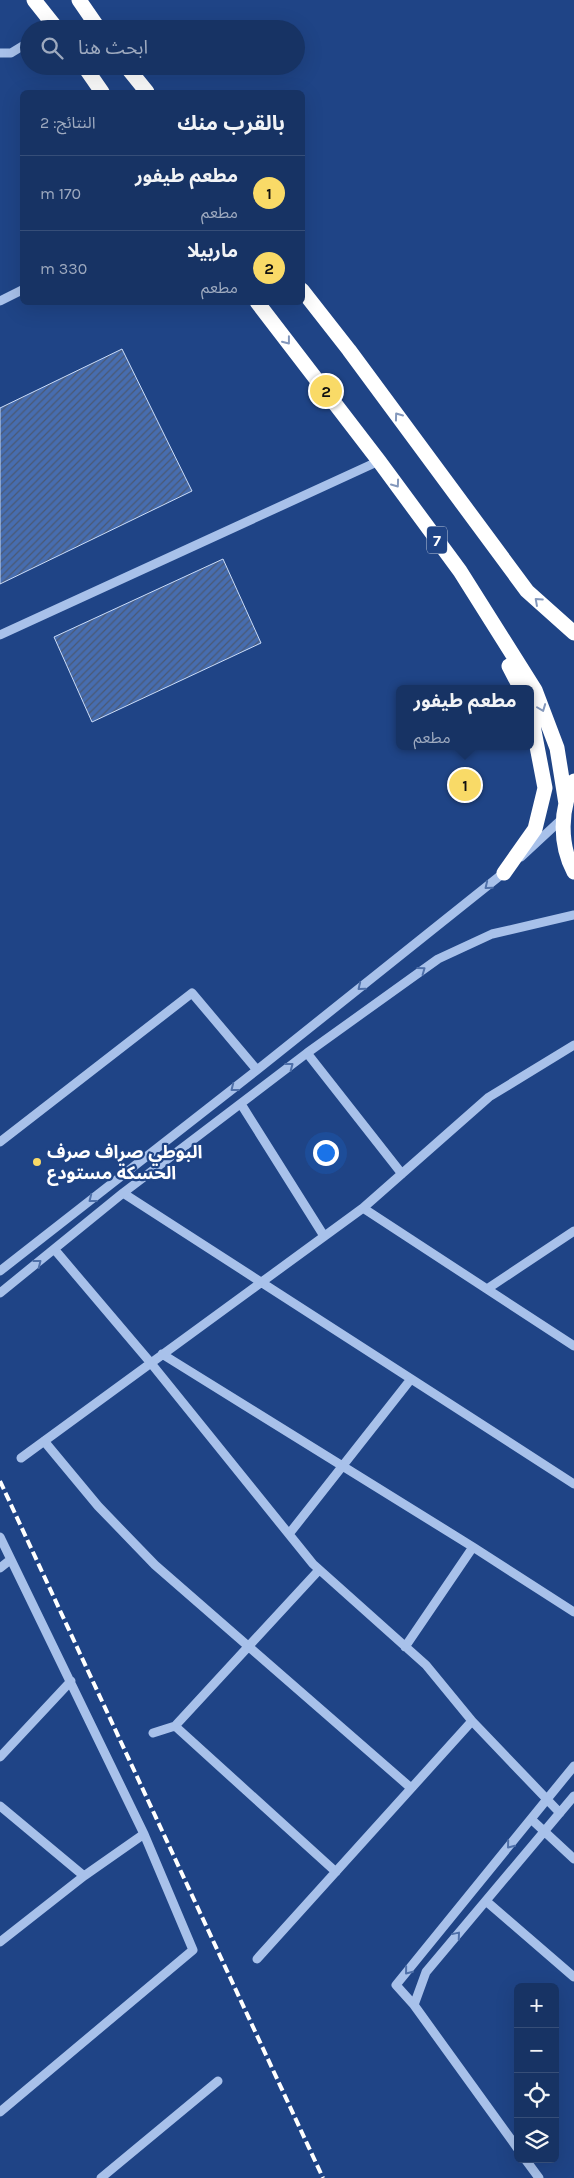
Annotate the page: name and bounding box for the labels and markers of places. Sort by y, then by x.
pin: 2 [310,372,342,410]
pin: 1 [449,766,481,804]
place label: البوطي صراف صرف الحسكة مستودع [47,1141,202,1186]
marker: البوطي صراف صرف الحسكة مستودع [31,1156,43,1168]

